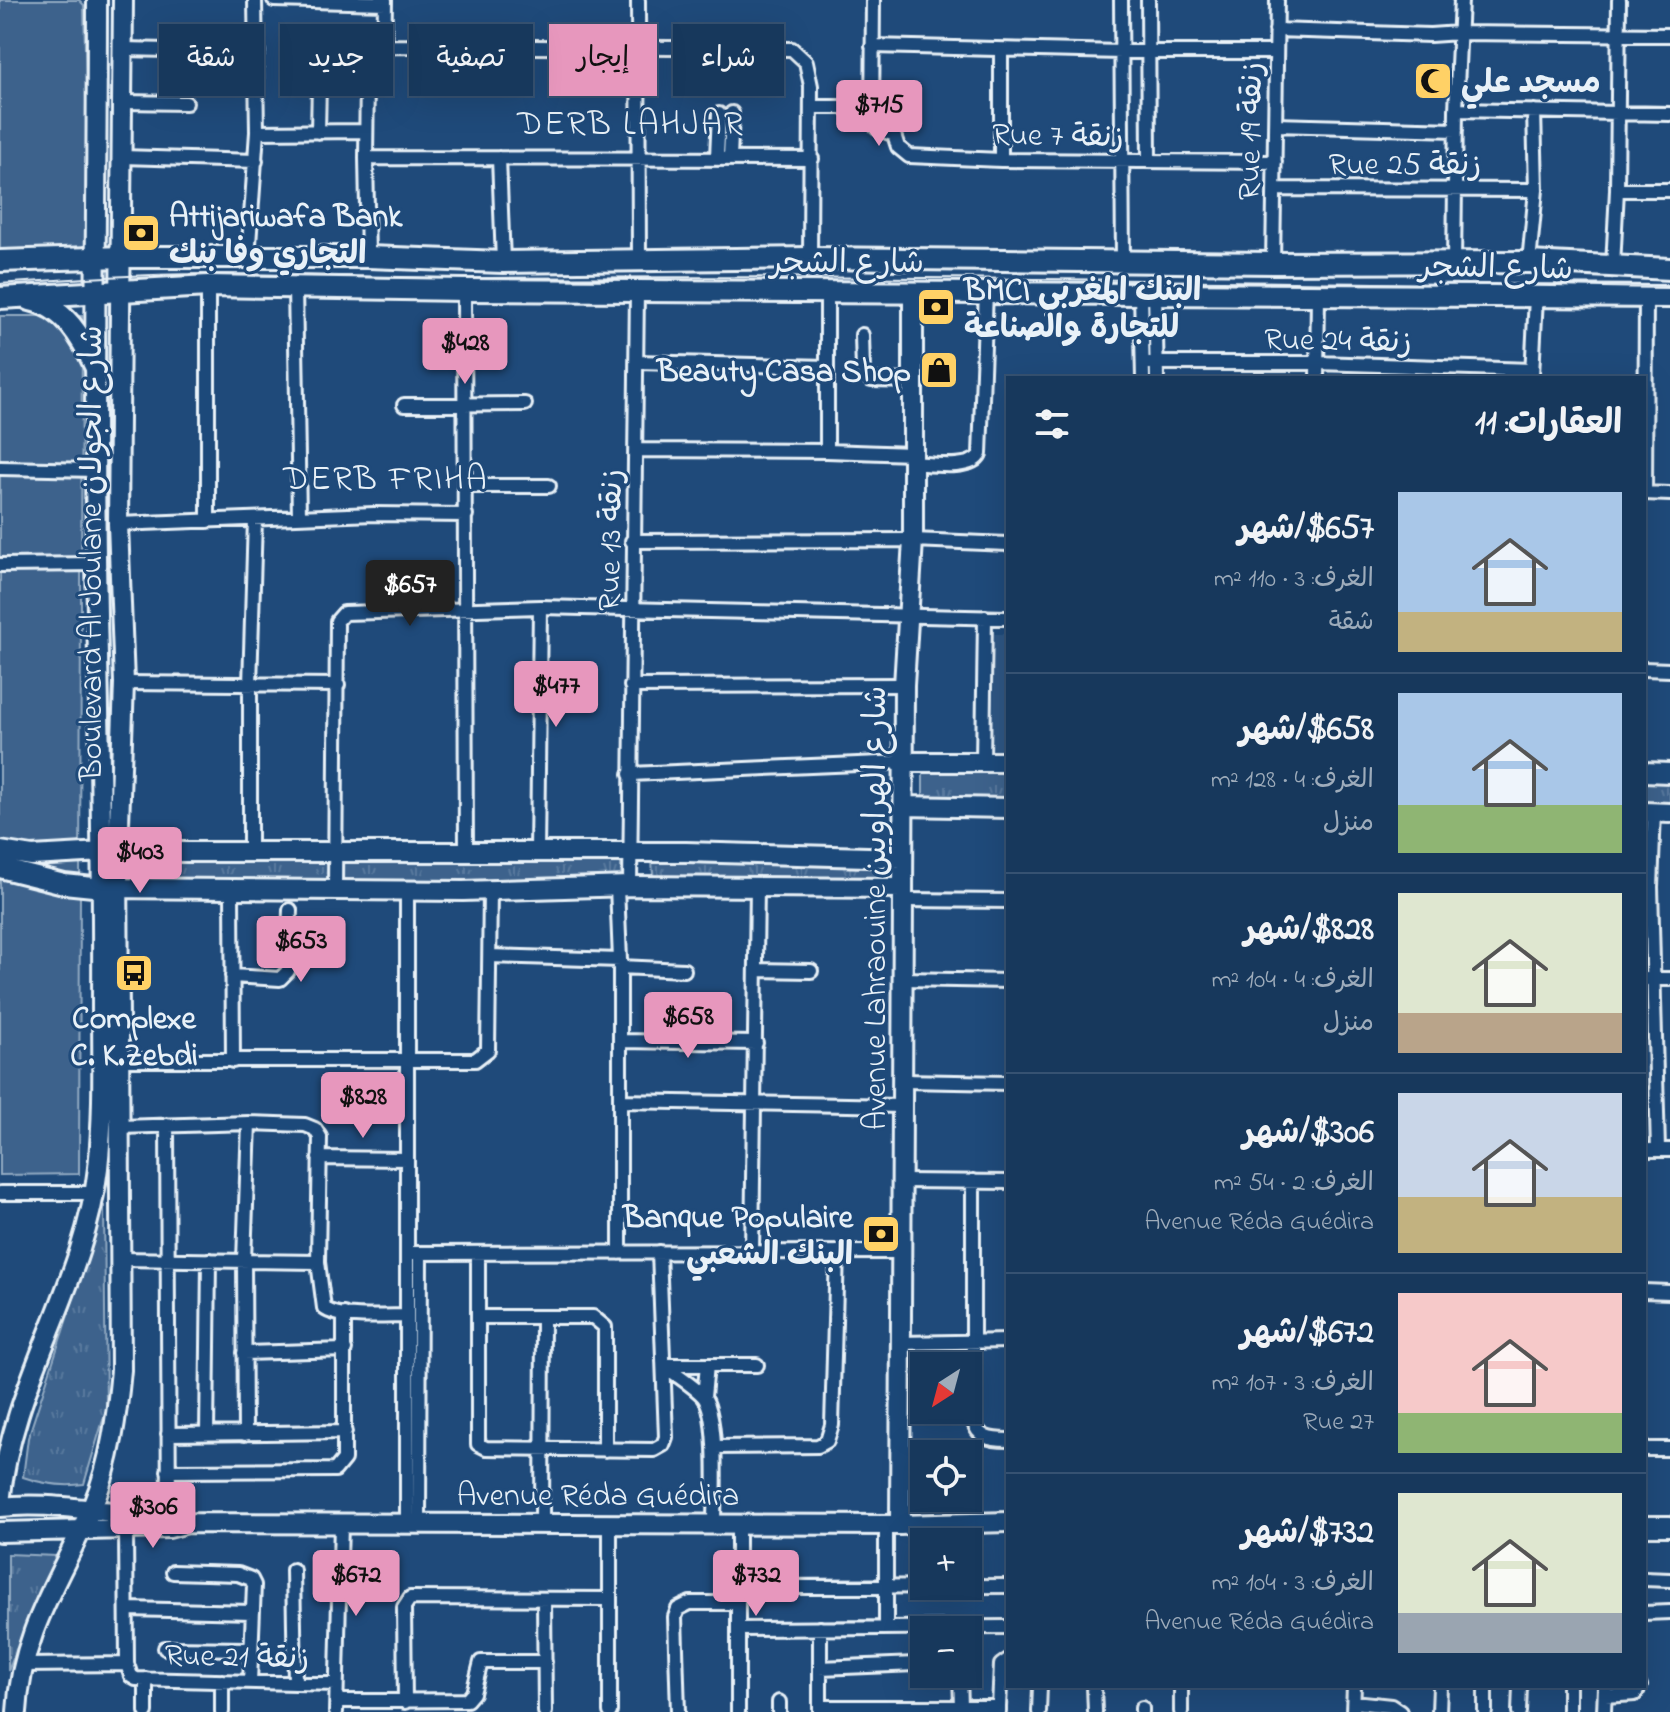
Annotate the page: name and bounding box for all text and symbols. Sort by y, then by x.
chip: شقة [159,24,264,96]
chip: جديد [280,24,393,96]
chip: تصفية [409,24,533,96]
chip: إيجار [549,24,657,96]
chip: شراء [673,24,784,96]
mosque icon: مسجد علي [1412,60,1454,102]
street label: Rue 19 زنقة [1228,61,1277,201]
place label: مسجد علي [1461,61,1601,110]
pin: $715 [832,80,926,148]
text: $715 [854,87,904,125]
district label: DERB LAHJAR [516,101,745,151]
street label: Rue 7 زنقة [992,113,1124,162]
street label: Rue 25 زنقة [1329,143,1481,190]
place label: Attijariwafa Bank التجاري وفا بنك [169,195,403,279]
bank icon: Attijariwafa Bank التجاري وفا بنك [120,212,162,254]
street label: شارع الشجر [767,241,924,288]
street label: شارع الشجر [1415,245,1573,294]
place label: BMCI البنك المغربي للتجارة والصناعة [962,269,1201,353]
bank icon: BMCI البنك المغربي للتجارة والصناعة [915,286,957,328]
pin: $428 [418,318,512,386]
street label: Rue 24 زنقة [1264,318,1412,367]
street label: Boulevard Al Joulane شارع الجولان [70,325,117,782]
text: $428 [440,325,490,363]
shop icon: Beauty Casa Shop [918,349,960,391]
place label: Beauty Casa Shop [655,350,911,398]
text: العقارات: 11 [1475,400,1622,450]
icon: filters [1030,402,1074,446]
district label: DERB FRIHA [282,456,489,506]
street label: Rue 13 زنقة [588,469,637,612]
text: $657/شهر [1238,505,1374,555]
icon: home [1462,524,1558,620]
pin: $657 [363,560,457,628]
text: الغرف: 3 · 110 m² [1214,561,1374,599]
text: $657 [384,567,436,605]
text: شقة [1329,604,1374,642]
pin: $477 [509,661,603,729]
text: $477 [532,668,580,706]
street label: Avenue Lahraouine شارع الهراويين [854,686,901,1130]
text: $658/شهر [1239,706,1374,756]
icon: home [1462,725,1558,821]
text: الغرف: 4 · 128 m² [1211,762,1374,800]
text: منزل [1323,805,1374,843]
pin: $403 [93,827,187,895]
text: $403 [116,834,164,872]
text: $828/شهر [1244,906,1374,956]
pin: $653 [254,916,348,984]
text: $653 [275,923,327,961]
icon: home [1462,925,1558,1021]
bus stop icon: Complexe C. K.Zebdi [113,952,155,994]
text: الغرف: 4 · 104 m² [1211,962,1374,1000]
pin: $658 [641,992,735,1060]
place label: Complexe C. K.Zebdi [70,997,198,1081]
text: $658 [662,999,714,1037]
text: منزل [1323,1005,1374,1043]
pin: $828 [316,1072,410,1140]
text: $828 [339,1079,387,1117]
text: $306/شهر [1243,1109,1374,1159]
icon: home [1462,1125,1558,1221]
text: الغرف: 2 · 54 m² [1214,1165,1374,1203]
place label: Banque Populaire البنك الشعبي [621,1196,855,1282]
text: Avenue Réda Guédira [1144,1204,1374,1242]
bank icon: Banque Populaire البنك الشعبي [860,1213,902,1255]
text: $672/شهر [1241,1309,1374,1359]
icon: home [1462,1325,1558,1421]
north arrow [910,1352,982,1424]
map controls [910,1352,982,1688]
text: الغرف: 3 · 107 m² [1211,1365,1374,1403]
text: Rue 27 [1303,1404,1374,1442]
button: locate [910,1440,982,1512]
street label: Avenue Réda Guédira [457,1474,739,1521]
pin: $306 [106,1482,200,1550]
text: $306 [128,1489,178,1527]
text: $732/شهر [1241,1509,1374,1559]
icon: home [1462,1525,1558,1621]
button: + [910,1528,982,1600]
pin: $672 [309,1550,403,1618]
pin: $732 [709,1550,803,1618]
text: $672 [331,1557,381,1595]
text: $732 [731,1557,781,1595]
text: الغرف: 3 · 104 m² [1211,1565,1374,1603]
text: Avenue Réda Guédira [1144,1604,1374,1642]
button: − [910,1616,982,1688]
street label: Rue 21 زنقة [164,1634,310,1683]

